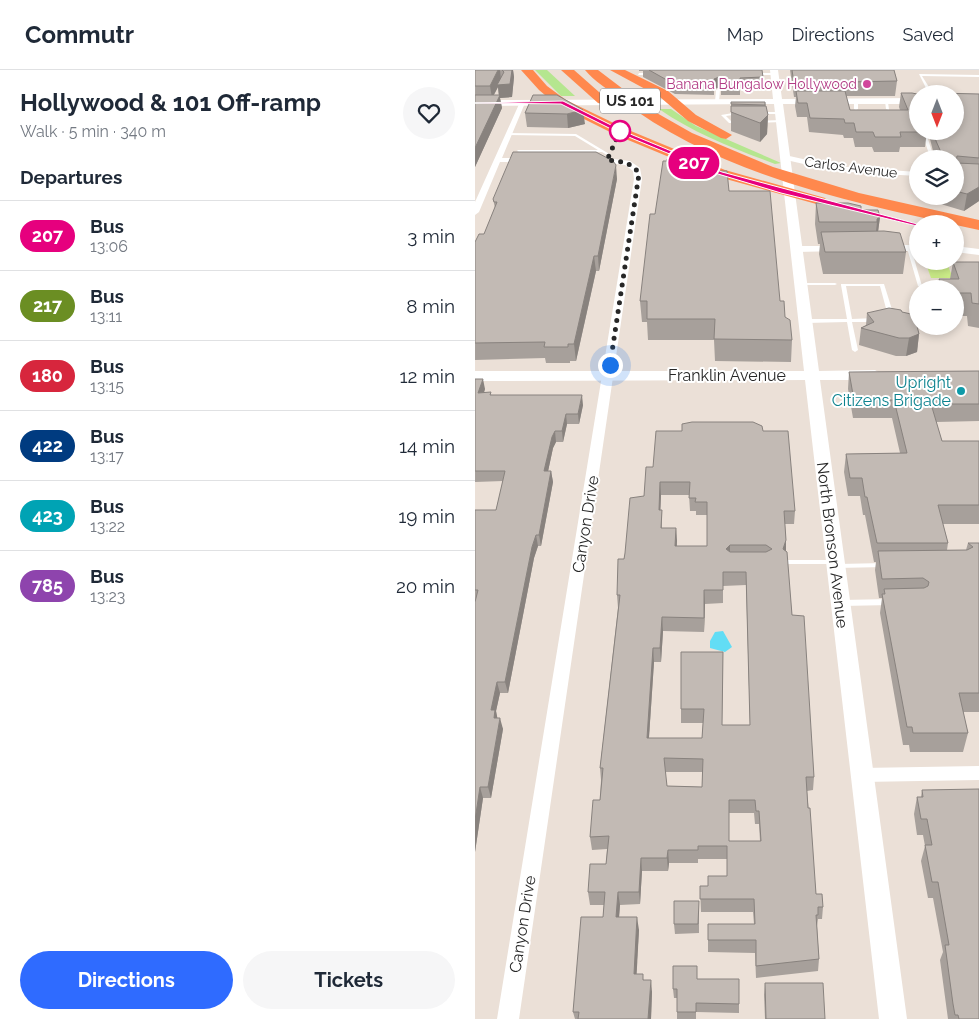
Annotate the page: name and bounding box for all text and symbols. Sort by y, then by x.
text: Commutr [25,20,134,49]
text: Map [727,24,763,45]
text: Directions [791,24,875,45]
text: Saved [903,24,954,45]
place label: Banana Bungalow Hollywood [666,76,857,92]
marker: Banana Bungalow Hollywood [861,78,873,90]
north arrow [909,85,964,140]
map controls [909,85,964,335]
button: heart [403,87,455,139]
text: Hollywood & 101 Off-ramp [20,88,321,117]
road number: US 101 [600,88,660,114]
unlabelled marker [609,120,631,142]
text: Walk · 5 min · 340 m [20,122,166,141]
line badge: 207 [665,147,723,179]
button: layers [909,150,964,205]
text: 207 [678,152,710,173]
street label: Carlos Avenue [804,153,898,181]
text: Departures [20,166,122,188]
text: Bus [90,215,124,237]
button: + [909,215,964,270]
text: 207 [32,225,63,246]
text: 3 min [407,225,455,247]
text: 13:06 [90,237,128,256]
button: − [909,280,964,335]
text: Bus [90,285,124,307]
text: 217 [33,295,62,316]
text: 8 min [406,295,455,317]
text: 13:11 [90,307,122,326]
your location [598,353,623,378]
text: Bus [90,355,124,377]
text: 180 [32,365,63,386]
text: 12 min [399,365,455,387]
street label: Franklin Avenue [668,366,786,385]
place label: Upright Citizens Brigade [832,373,952,410]
text: 13:15 [90,377,124,396]
marker: Upright Citizens Brigade [955,385,967,397]
text: Bus [90,425,124,447]
text: 422 [32,435,63,456]
text: 14 min [399,435,455,457]
text: 13:17 [90,447,124,466]
street label: North Bronson Avenue [813,461,852,629]
street label: Canyon Drive [568,474,603,574]
text: Bus [90,495,124,517]
text: 423 [32,505,63,526]
text: 19 min [398,505,455,527]
text: 13:22 [90,517,125,536]
text: Bus [90,565,124,587]
text: 785 [32,575,63,596]
text: 20 min [396,575,455,597]
text: 13:23 [90,587,125,606]
street label: Canyon Drive [505,874,540,974]
button: Directions [20,951,233,1009]
button: Tickets [243,951,455,1009]

